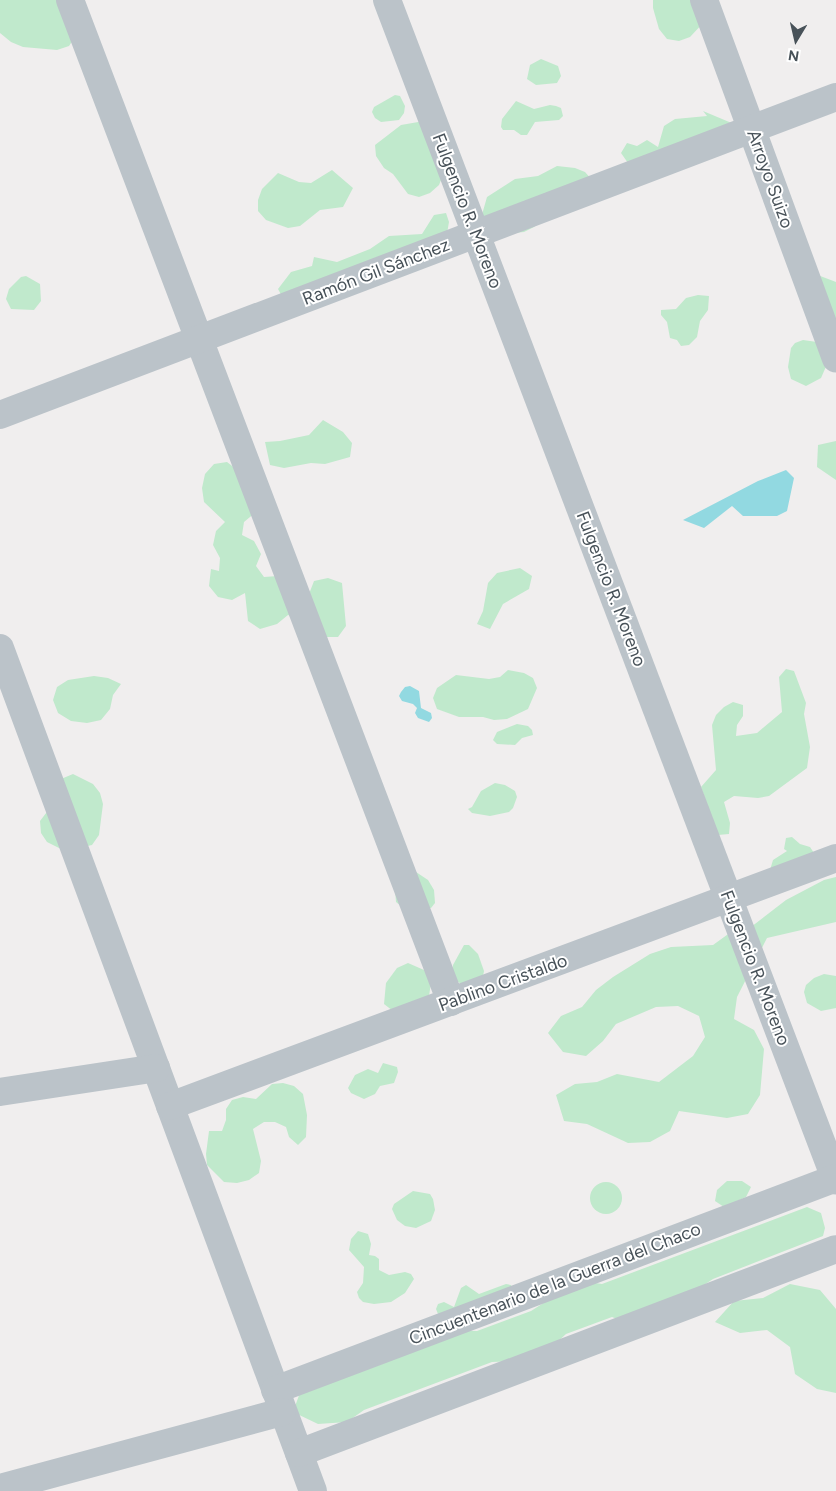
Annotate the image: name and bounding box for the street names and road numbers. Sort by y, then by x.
street label: Arroyo Suizo [742,127,798,231]
street label: Fulgencio R. Moreno [427,130,507,292]
street label: Ramón Gil Sánchez [299,234,453,310]
street label: Fulgencio R. Moreno [571,508,651,670]
street label: Fulgencio R. Moreno [715,887,795,1049]
street label: Pablino Cristaldo [436,950,570,1016]
street label: Cincuentenario de la Guerra del Chaco [406,1218,704,1350]

